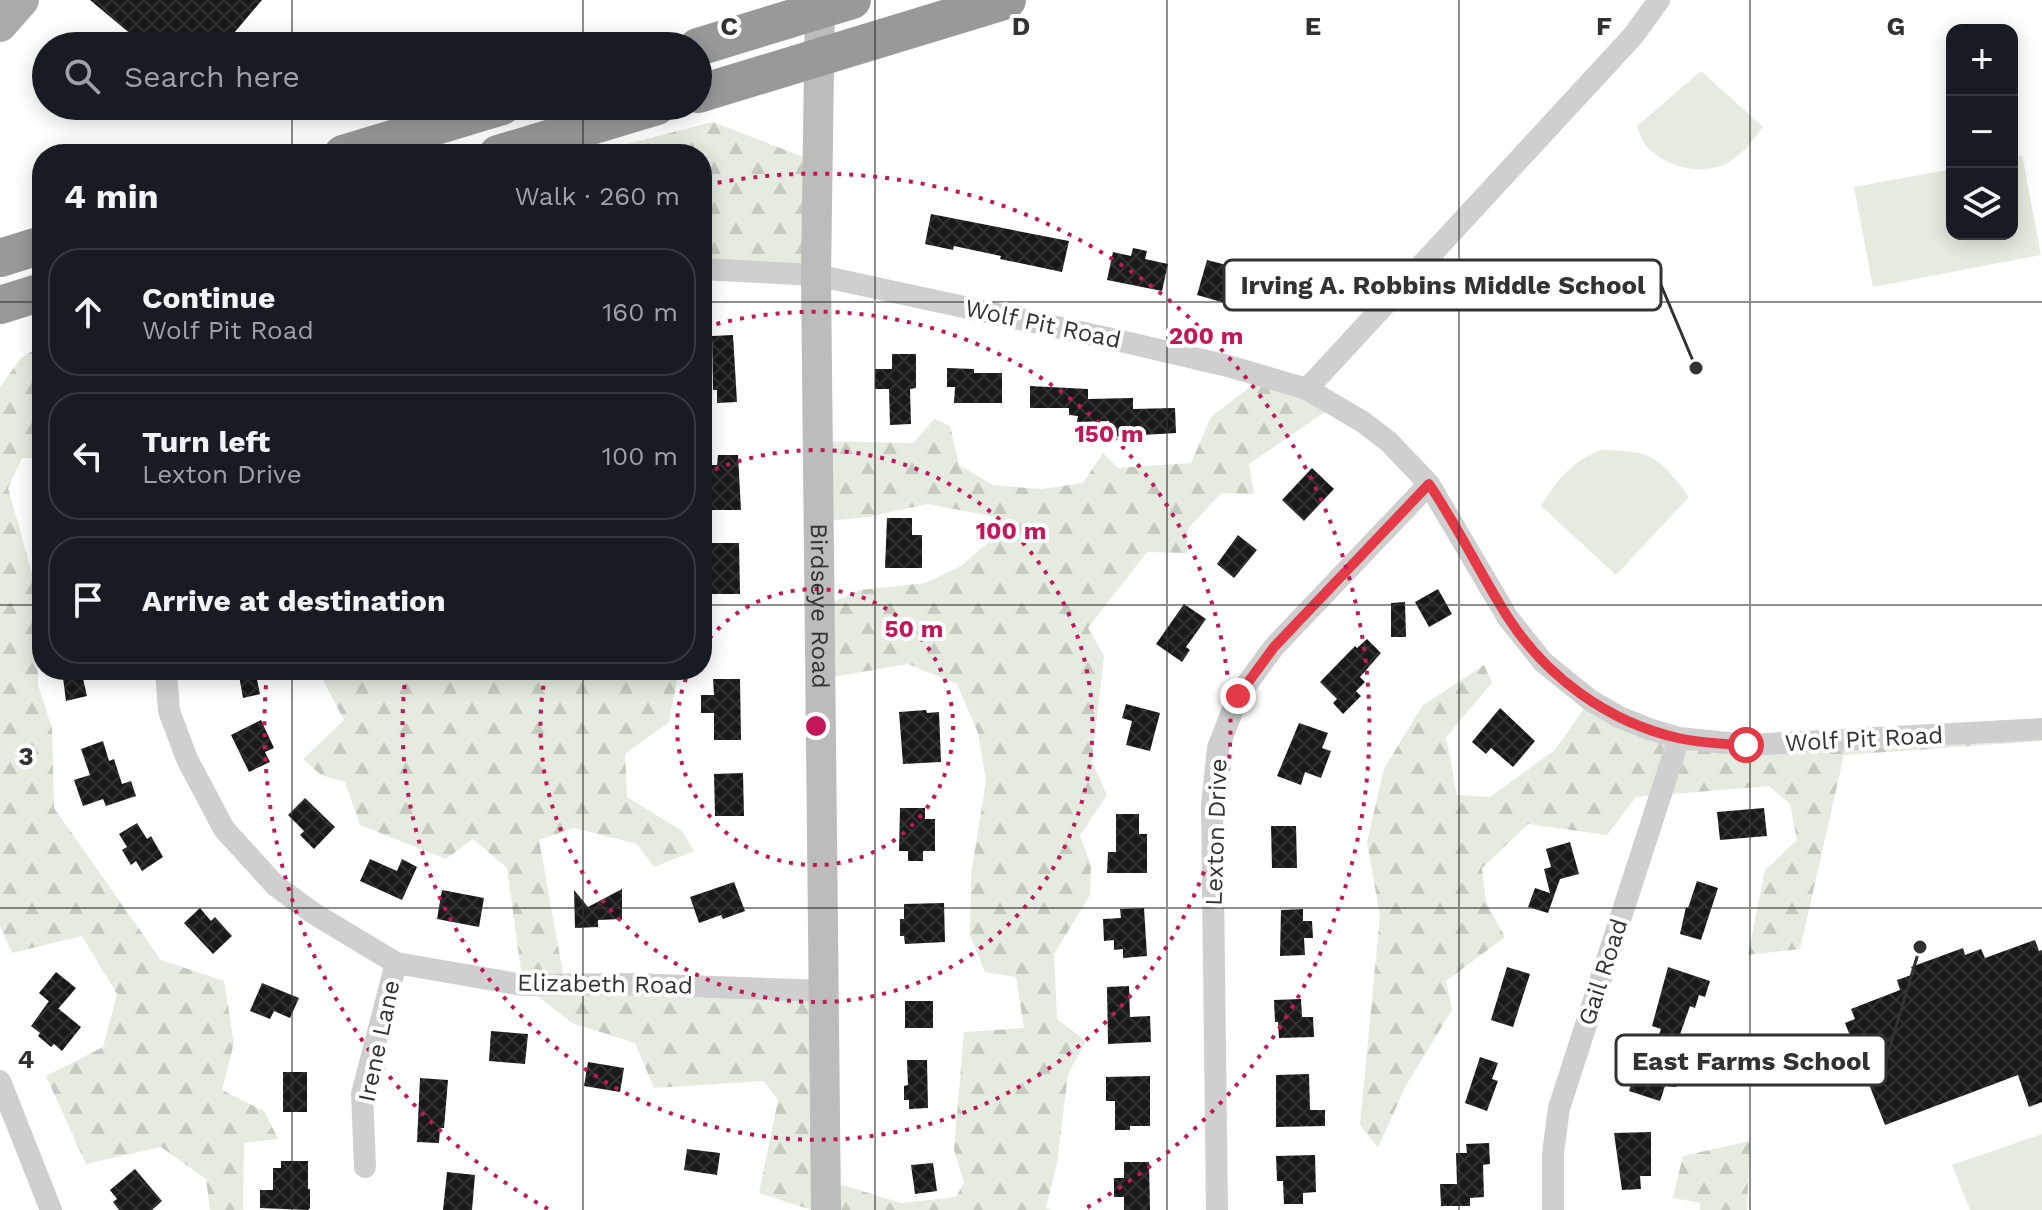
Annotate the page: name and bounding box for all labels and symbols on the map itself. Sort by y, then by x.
text: C [720,11,738,41]
text: D [1012,11,1030,41]
text: E [1305,11,1321,41]
text: F [1596,11,1612,41]
text: G [1887,11,1905,41]
callout: Irving A. Robbins Middle School [1224,260,1661,310]
text: Irving A. Robbins Middle School [1240,270,1646,300]
street label: Wolf Pit Road [963,294,1123,354]
text: 200 m [1169,322,1243,350]
text: 150 m [1074,420,1144,448]
text: 100 m [976,517,1046,545]
street label: Birdseye Road [805,523,834,689]
text: 50 m [885,615,943,643]
route end [1220,678,1256,714]
centre of rings [802,712,830,740]
street label: Wolf Pit Road [1784,721,1944,757]
route start [1728,727,1764,763]
text: 3 [18,741,34,771]
street label: Lexton Drive [1199,758,1233,906]
street label: Gail Road [1573,915,1633,1029]
street label: Elizabeth Road [517,968,693,1000]
street label: Irene Lane [352,978,406,1104]
callout: East Farms School [1616,1035,1886,1085]
text: 4 [18,1044,35,1074]
text: East Farms School [1632,1046,1871,1076]

